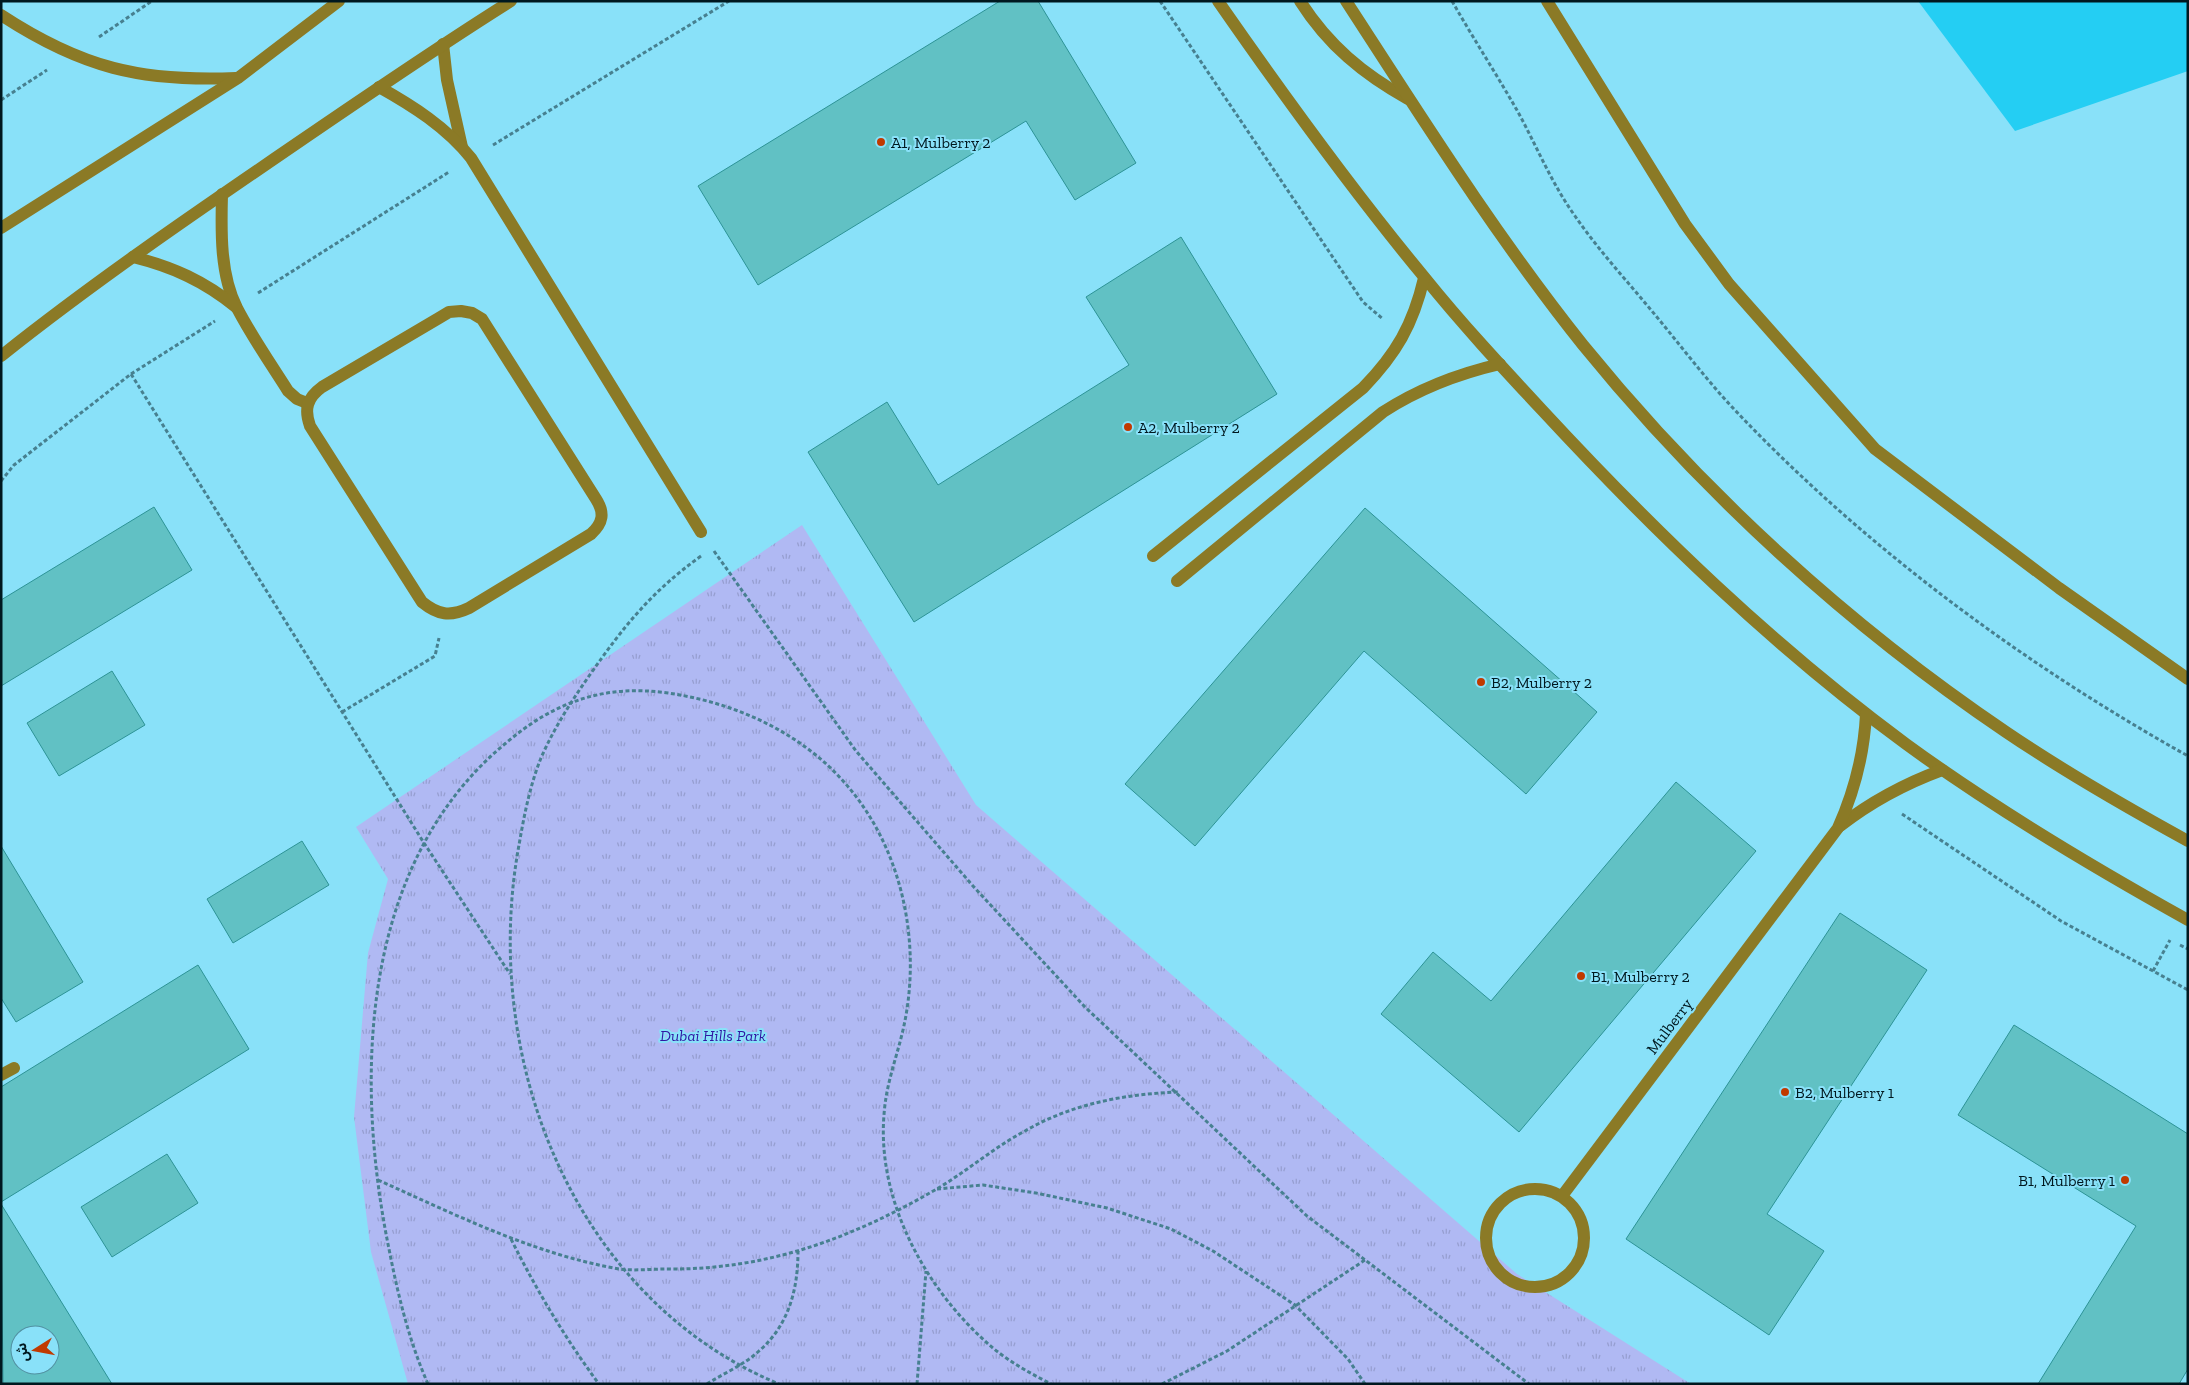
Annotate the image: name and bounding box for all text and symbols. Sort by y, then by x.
place label: A1, Mulberry 2 [891,133,991,152]
marker: A1, Mulberry 2 [875,136,887,148]
place label: A2, Mulberry 2 [1138,418,1240,437]
marker: A2, Mulberry 2 [1122,421,1134,433]
place label: B2, Mulberry 2 [1491,673,1592,692]
marker: B2, Mulberry 2 [1475,676,1487,688]
place label: B1, Mulberry 2 [1591,967,1690,986]
marker: B1, Mulberry 2 [1575,970,1587,982]
street label: Mulberry [1642,994,1697,1058]
park label: Dubai Hills Park [660,1026,766,1045]
place label: B2, Mulberry 1 [1795,1083,1894,1102]
marker: B2, Mulberry 1 [1779,1086,1791,1098]
place label: B1, Mulberry 1 [2018,1171,2115,1190]
marker: B1, Mulberry 1 [2119,1174,2131,1186]
north arrow [10,1325,60,1375]
text: ش [13,1341,33,1363]

